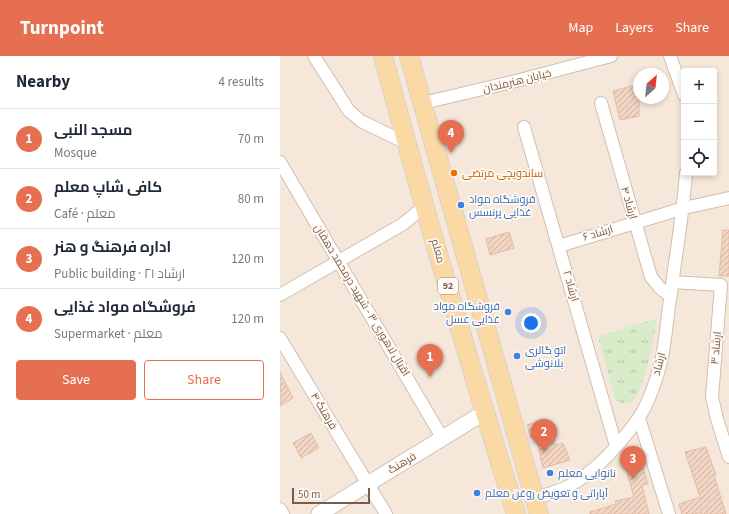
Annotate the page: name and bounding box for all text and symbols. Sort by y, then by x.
text: Turnpoint [20,15,104,42]
text: Map [568,18,593,38]
text: Layers [615,18,653,38]
text: Share [675,18,709,38]
street label: خیابان هنرمندان [481,65,553,97]
north arrow [633,68,669,104]
map controls [681,68,717,176]
button: + [681,68,717,104]
text: Nearby [16,70,70,94]
text: 4 results [219,73,264,91]
button: − [681,104,717,140]
text: مسجد النبی [54,120,133,141]
pin: 4 [438,120,464,153]
text: 1 [26,130,32,148]
text: 70 m [238,130,264,148]
button: locate [681,140,717,176]
text: Mosque [54,144,97,162]
place label: ساندویچی مرتضی [462,166,543,181]
marker: ساندویچی مرتضی [449,168,459,178]
text: کافی شاپ معلم [54,177,162,198]
street label: ارشاد ۴ [617,185,641,221]
text: 2 [26,190,32,208]
text: 80 m [238,190,264,208]
place label: فروشگاه مواد غذایی پرنسس [469,192,535,220]
marker: فروشگاه مواد غذایی پرنسس [456,200,466,210]
text: Café · معلم [54,205,116,223]
street label: اقبال لاهوری ۳ - شهید درمحمد دهقان [311,221,413,379]
street label: ارشاد ۶ [581,221,615,245]
text: اداره فرهنگ و هنر [54,237,171,258]
street label: معلم [427,237,449,265]
text: 3 [26,250,32,268]
text: 120 m [231,250,264,268]
text: Public building · ارشاد ۲۱ [54,265,185,283]
street label: ارشاد ۲ [559,269,583,303]
road number: 92 [438,278,458,294]
text: فروشگاه مواد غذایی [54,297,196,318]
place label: فروشگاه مواد غذایی عسل [434,299,500,327]
marker: فروشگاه مواد غذایی عسل [503,307,513,317]
text: 4 [26,310,32,328]
text: 120 m [231,310,264,328]
your location [521,313,541,333]
text: Supermarket · معلم [54,325,163,343]
street label: ارشاد ۳ [707,331,725,365]
place label: اتو گالری بلانوشی [525,343,566,371]
pin: 1 [417,344,443,377]
marker: اتو گالری بلانوشی [512,351,522,361]
street label: ارشاد [649,351,669,377]
button: Save [16,360,136,400]
button: Share [144,360,264,400]
street label: فرهنگ ۴ [307,390,341,432]
pin: 2 [531,419,557,452]
pin: 3 [620,446,646,479]
street label: فرهنگ [385,449,419,477]
place label: نانوایی معلم [558,466,616,481]
marker: نانوایی معلم [545,468,555,478]
scale bar [292,486,370,505]
place label: آپاراتی و تعویض روغن معلم [485,486,608,501]
text: 50 m [298,487,320,502]
marker: آپاراتی و تعویض روغن معلم [472,488,482,498]

